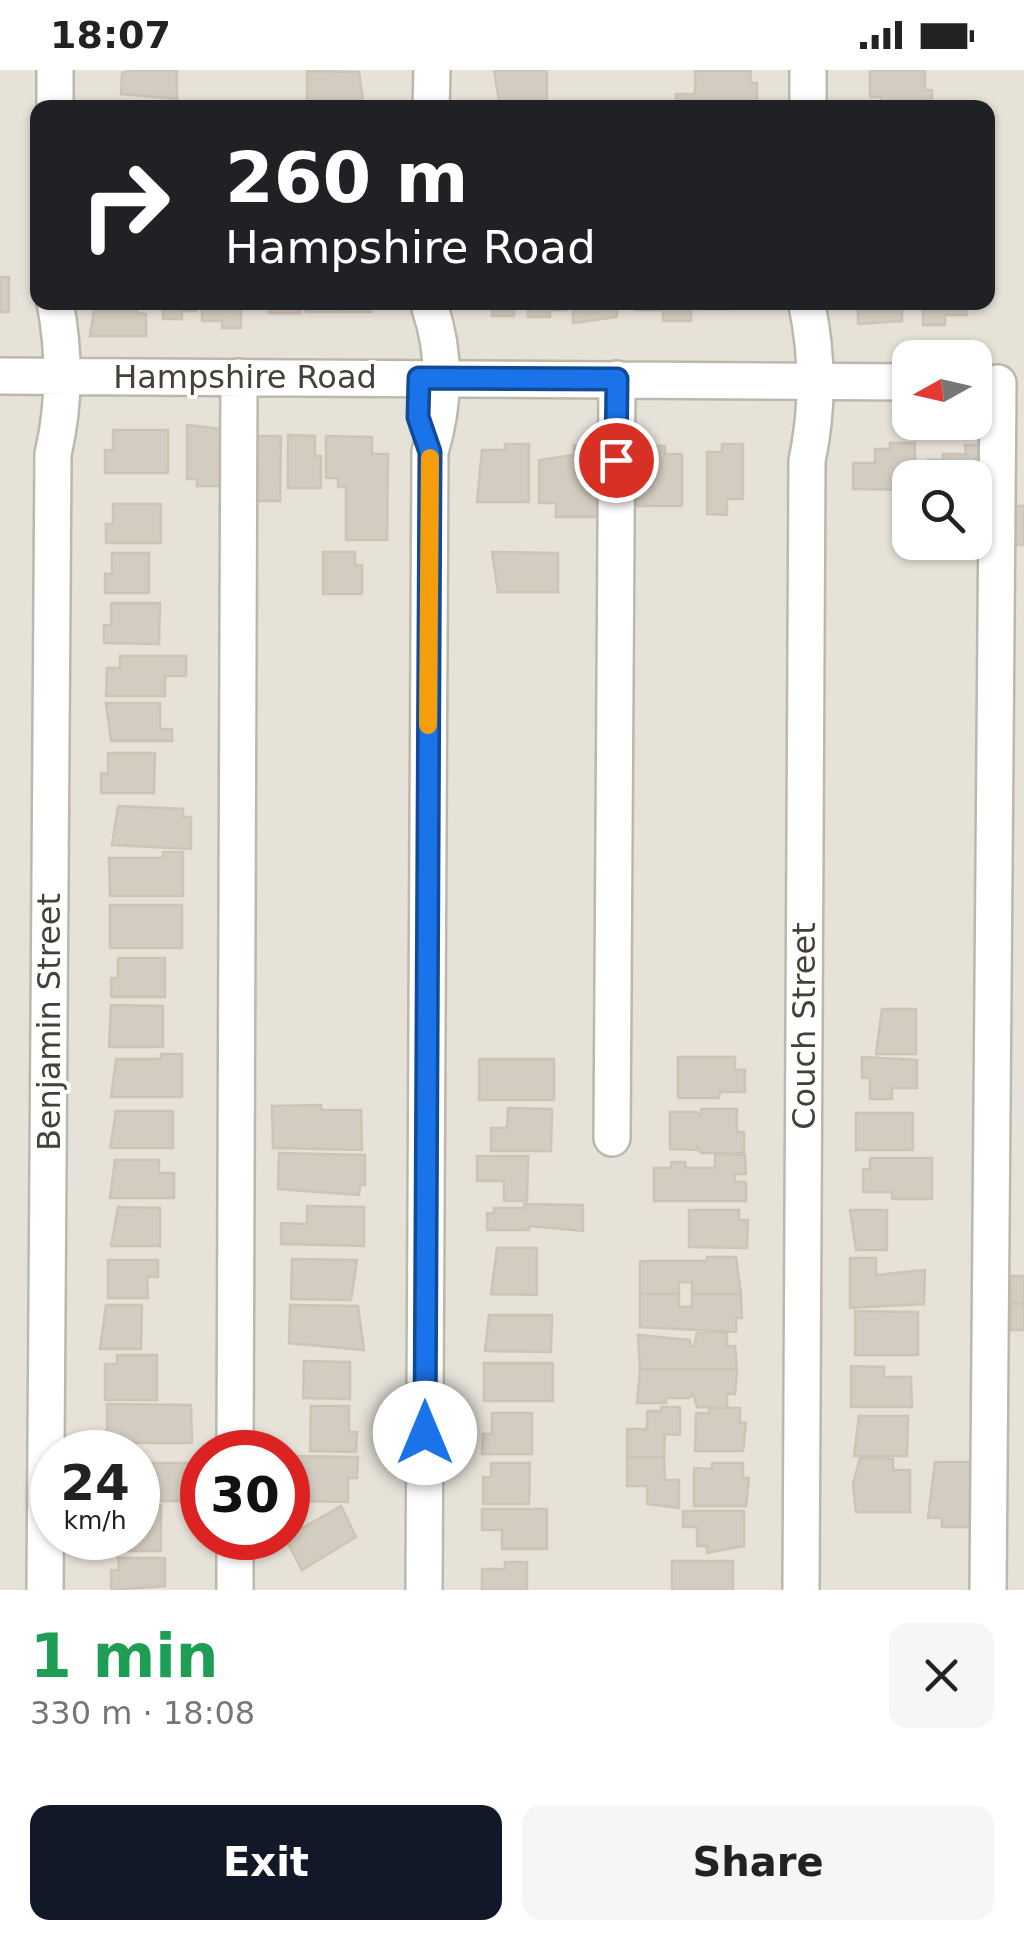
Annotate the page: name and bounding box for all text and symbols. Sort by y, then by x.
text: 18:07 [50,13,171,57]
text: 260 m [225,137,468,219]
icon: right [60,140,190,270]
text: Hampshire Road [225,221,596,274]
north arrow [892,340,992,440]
map controls [892,340,992,560]
street label: Hampshire Road [113,358,377,396]
pin [574,418,659,503]
icon: arrive [589,433,644,488]
button: search [892,460,992,560]
street label: Benjamin Street [30,893,68,1151]
street label: Couch Street [785,922,823,1130]
position arrow [373,1381,477,1485]
speed limit sign: 30 [180,1430,310,1560]
text: 24 [60,1454,130,1512]
text: km/h [63,1506,127,1535]
text: 1 min [30,1621,218,1691]
button: close [889,1623,994,1728]
text: 330 m · 18:08 [30,1694,255,1732]
button: Exit [30,1805,502,1920]
button: Share [522,1805,994,1920]

